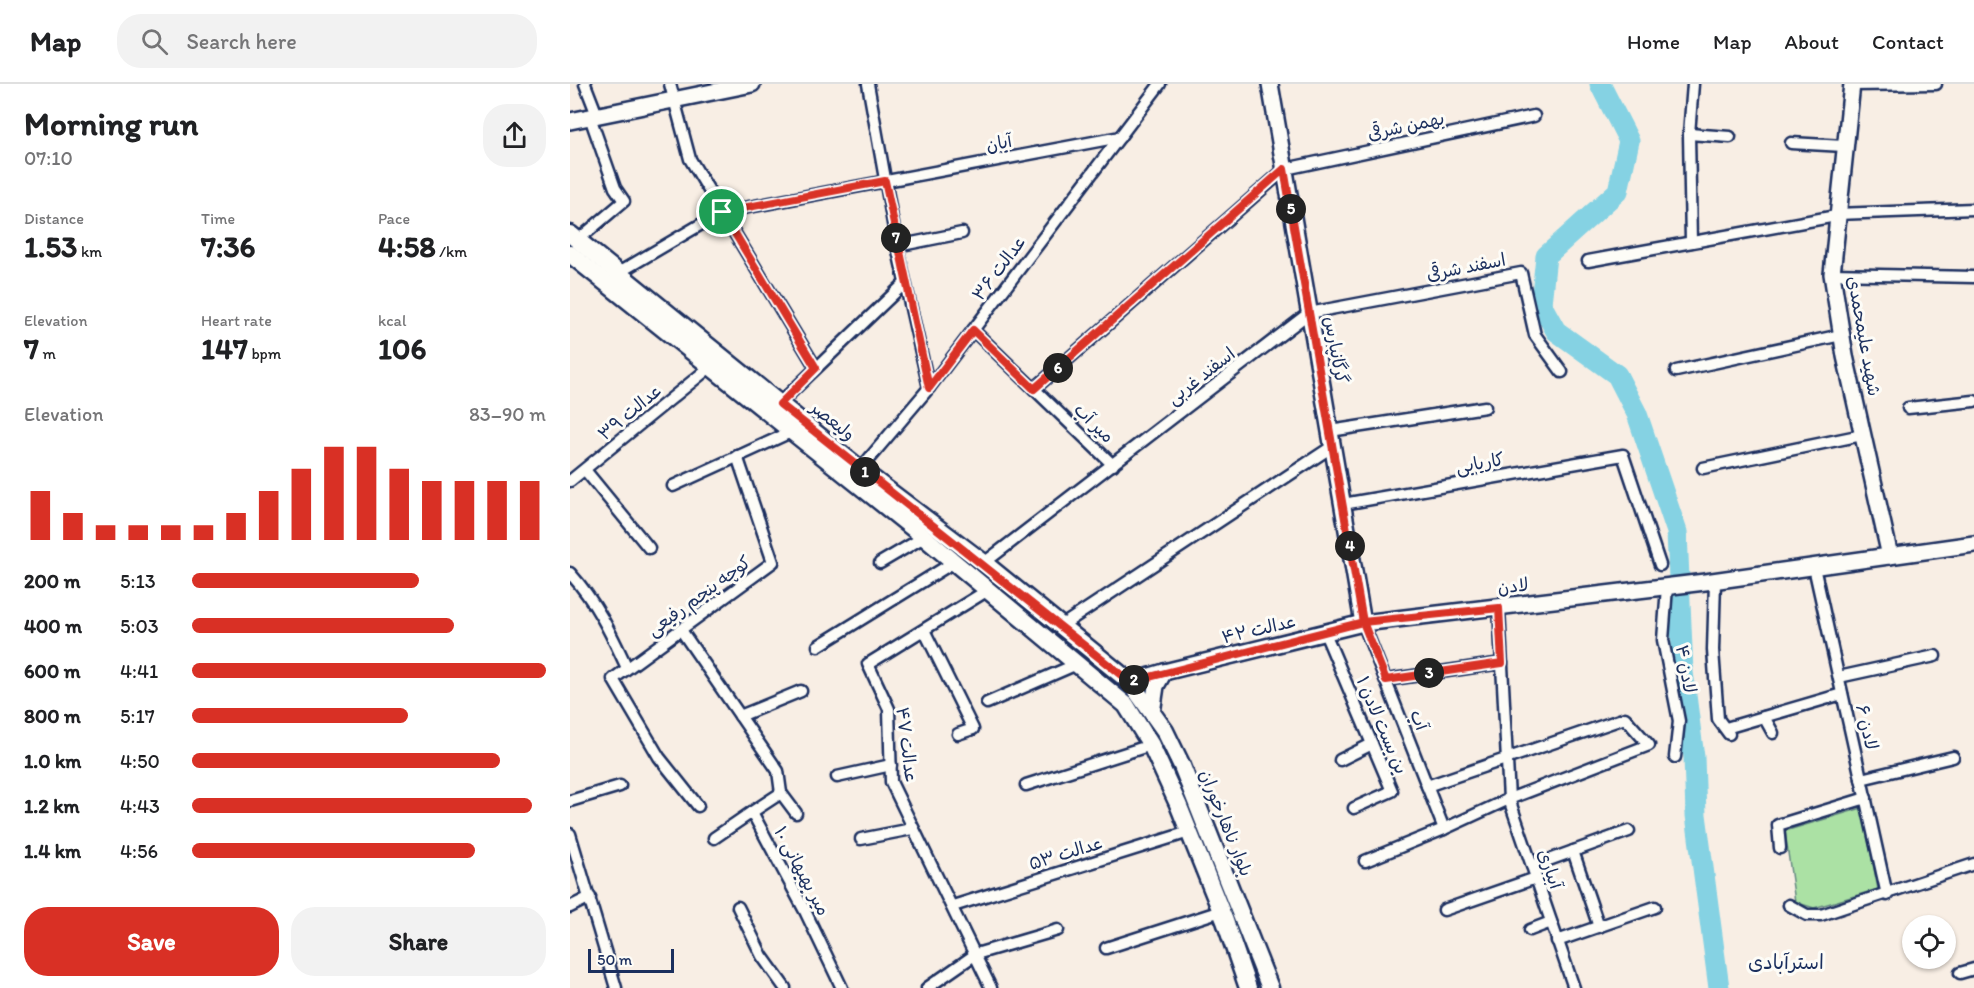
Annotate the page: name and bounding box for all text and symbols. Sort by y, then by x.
search box [117,14,537,68]
text: Map [30,24,81,58]
icon: search [138,25,171,58]
text: Search here [186,28,297,55]
text: Home [1627,29,1680,54]
text: Map [1713,29,1752,54]
text: About [1785,29,1839,54]
text: Contact [1872,29,1944,54]
text: Morning run [24,104,199,143]
button: share [483,104,546,167]
street label: بهمن شرقی [1365,106,1447,145]
street label: آبان [984,129,1015,156]
text: 07:10 [24,146,73,170]
pin [696,186,747,237]
pin: 5 [1276,194,1306,224]
icon: arrive [705,195,738,228]
text: 5 [1287,199,1295,218]
text: Distance [24,209,84,228]
text: Time [201,209,235,228]
text: Pace [378,209,410,228]
pin: 7 [881,223,911,253]
text: 1.53 [24,228,77,265]
text: 7:36 [201,228,255,265]
text: 4:58 [378,228,436,265]
text: 7 [892,228,900,247]
street label: عدالت ۳۶ [967,231,1031,305]
text: km [77,242,102,261]
text: /km [436,242,467,261]
street label: اسفند شرقی [1424,248,1508,285]
street label: شهید علیمحمدی [1843,274,1885,398]
text: Elevation [24,311,88,330]
text: Heart rate [201,311,272,330]
text: kcal [378,311,406,330]
street label: گرگانپارس [1318,315,1353,386]
text: 7 [24,330,39,367]
text: 147 [201,330,248,367]
text: 106 [378,330,426,367]
street label: اسفند غربی [1163,343,1239,409]
text: m [39,344,56,363]
text: bpm [248,344,281,363]
pin: 6 [1043,353,1073,383]
text: 6 [1054,358,1062,377]
street label: عدالت ۳۹ [594,379,666,445]
street label: ولیعصر [805,395,860,446]
street label: میر آب [1069,399,1119,447]
text: Elevation [24,402,103,426]
text: 83–90 m [469,402,546,426]
street label: کاریابی [1454,448,1506,478]
pin: 1 [850,457,880,487]
text: 1 [861,462,869,481]
pin: 4 [1335,531,1365,561]
text: 4 [1345,536,1355,555]
street label: کوچه پنجم رفیعی [643,551,757,643]
text: 200 m [24,569,80,593]
text: 5:13 [120,569,156,593]
street label: لادن [1496,573,1530,599]
street label: عدالت ۴۲ [1219,610,1299,648]
text: 400 m [24,614,82,638]
text: 5:03 [120,614,159,638]
street label: ۴ لادن [1671,643,1701,695]
pin: 3 [1414,658,1444,688]
text: 600 m [24,659,81,683]
text: 4:41 [120,659,158,683]
text: 3 [1425,663,1433,682]
pin: 2 [1119,665,1149,695]
text: 2 [1130,670,1138,689]
street label: ۱ بن بست لادن [1352,673,1412,777]
street label: ۶ لادن [1851,702,1883,752]
text: 800 m [24,704,81,728]
text: 5:17 [120,704,155,728]
street label: عدالت ۴۷ [891,706,923,784]
street label: آب [1405,707,1433,735]
text: 1.0 km [24,749,81,773]
text: 4:50 [120,749,160,773]
street label: بلوار ناهارخوران [1194,766,1257,880]
text: 1.2 km [24,794,80,818]
text: 4:43 [120,794,160,818]
street label: ۱۰ میر بهبهانی [769,823,835,919]
street label: عدالت ۵۳ [1026,831,1106,875]
text: 1.4 km [24,839,81,863]
text: 4:56 [120,839,158,863]
street label: آبیاری [1533,846,1567,893]
button: Save [24,907,279,976]
button: Share [291,907,546,976]
map controls [1902,915,1956,969]
button: locate [1902,915,1956,969]
scale bar [588,946,674,974]
text: 50 m [597,950,632,969]
district label: استرآبادی [1748,950,1824,974]

